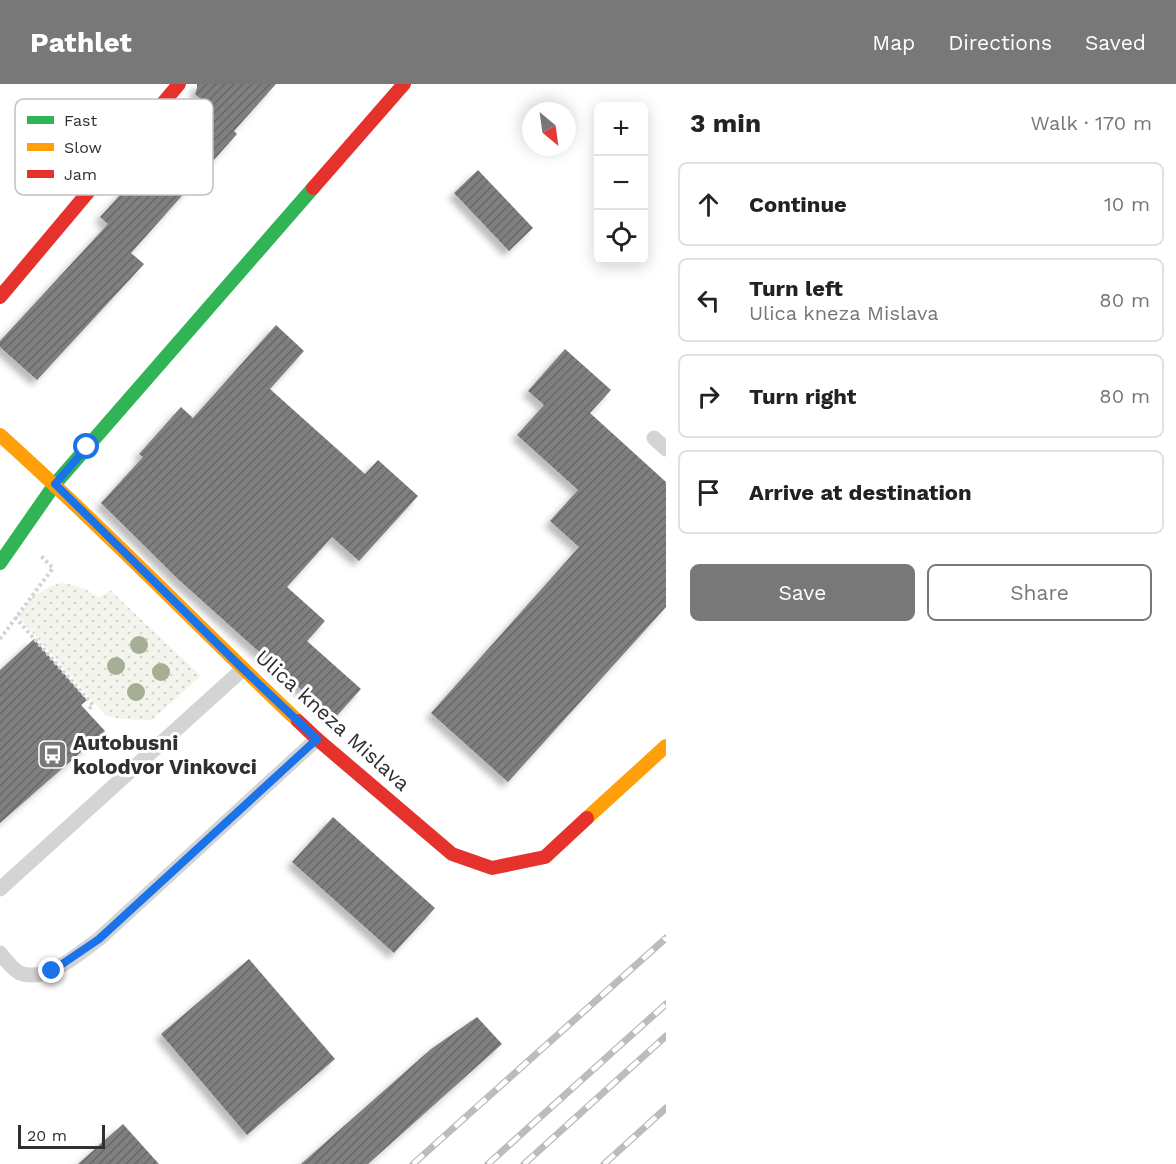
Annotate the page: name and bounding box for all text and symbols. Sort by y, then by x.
text: Pathlet [30,26,132,59]
text: Map [872,30,915,55]
text: Directions [948,30,1052,55]
text: Saved [1085,30,1146,55]
legend [15,99,213,195]
north arrow [522,102,576,156]
map controls [594,102,648,264]
button: + [594,102,648,156]
text: 3 min [690,108,761,138]
text: Fast [64,111,97,130]
text: Walk · 170 m [1031,111,1152,135]
text: Slow [64,138,102,157]
button: − [594,156,648,210]
text: Jam [64,165,97,184]
icon: ahead [692,188,725,221]
text: Continue [749,192,847,217]
text: 10 m [1104,192,1150,216]
button: locate [594,210,648,264]
text: Turn left [749,276,843,301]
icon: left [692,284,725,317]
text: 80 m [1099,288,1150,312]
text: Ulica kneza Mislava [749,301,938,325]
icon: right [692,380,725,413]
text: Turn right [749,384,856,409]
text: 80 m [1099,384,1150,408]
route start [73,433,99,459]
icon: arrive [692,476,725,509]
text: Arrive at destination [749,480,972,505]
button: Save [690,564,915,621]
button: Share [927,564,1152,621]
street label: Ulica kneza Mislava [251,644,415,796]
place label: Autobusni kolodvor Vinkovci [73,730,257,779]
bus stop icon: Autobusni kolodvor Vinkovci [36,738,68,770]
route end [38,957,64,983]
scale bar [18,1122,105,1150]
text: 20 m [27,1126,67,1145]

